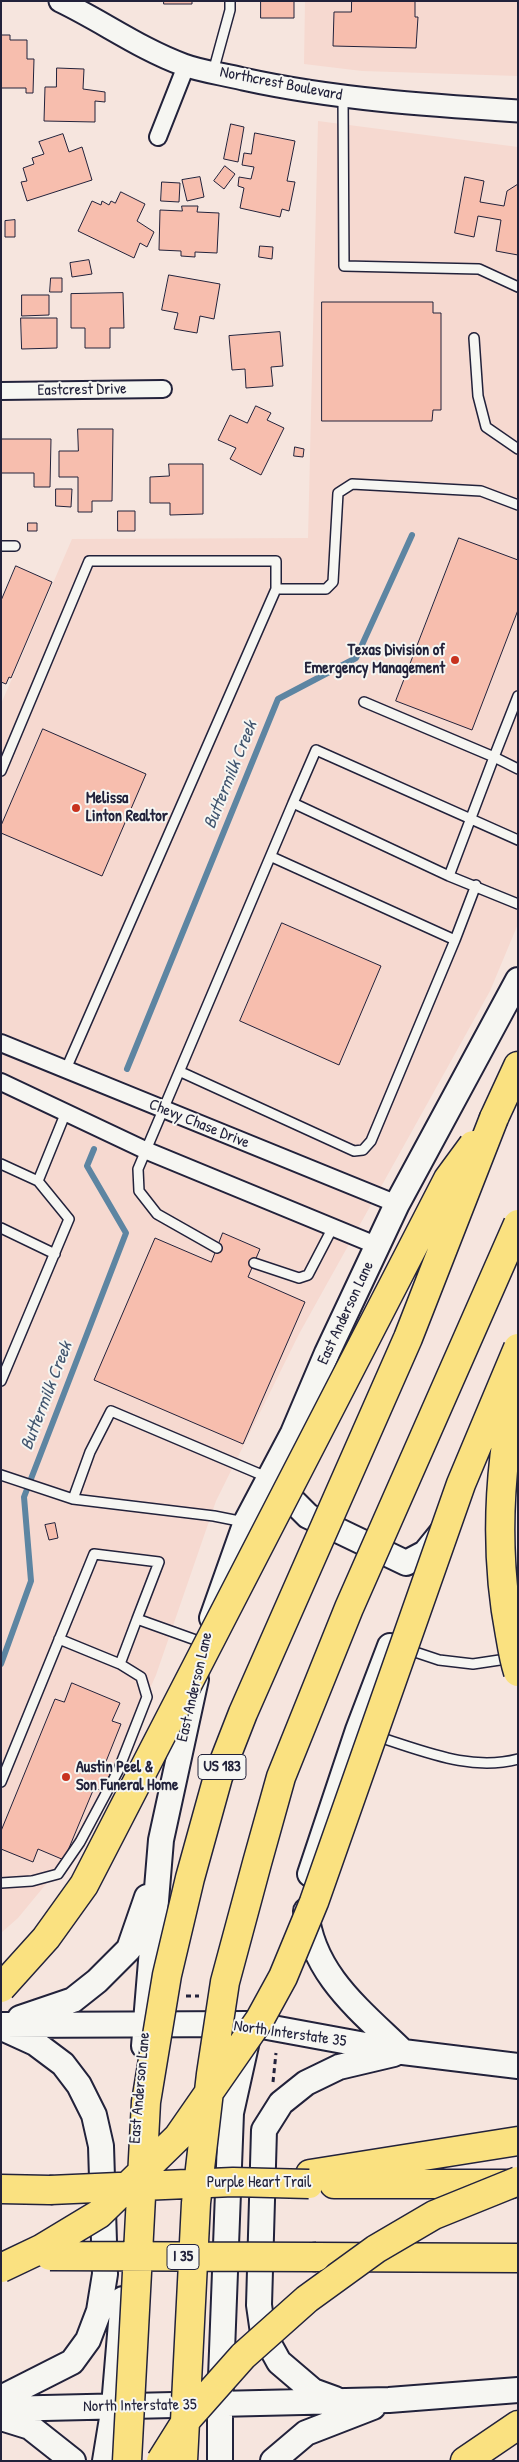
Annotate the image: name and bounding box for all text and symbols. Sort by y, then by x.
street label: Northcrest Boulevard [218,63,344,105]
street label: Eastcrest Drive [37,380,127,400]
place label: Texas Division of Emergency Management [304,641,445,679]
marker: Texas Division of Emergency Management [449,654,461,666]
water label: Buttermilk Creek [200,718,262,832]
place label: Melissa Linton Realtor [86,789,168,827]
marker: Melissa Linton Realtor [70,802,82,814]
street label: Chevy Chase Drive [146,1095,252,1153]
street label: East Anderson Lane [314,1258,378,1368]
water label: Buttermilk Creek [16,1339,78,1453]
street label: East Anderson Lane [173,1630,217,1744]
road number: US 183 [198,1754,246,1780]
place label: Austin Peel & Son Funeral Home [76,1758,178,1796]
marker: Austin Peel & Son Funeral Home [60,1771,72,1783]
street label: North Interstate 35 [232,2017,348,2051]
street label: East Anderson Lane [126,2031,154,2145]
street label: Purple Heart Trail [207,2173,311,2193]
road number: I 35 [167,2244,199,2270]
street label: North Interstate 35 [83,2395,197,2417]

